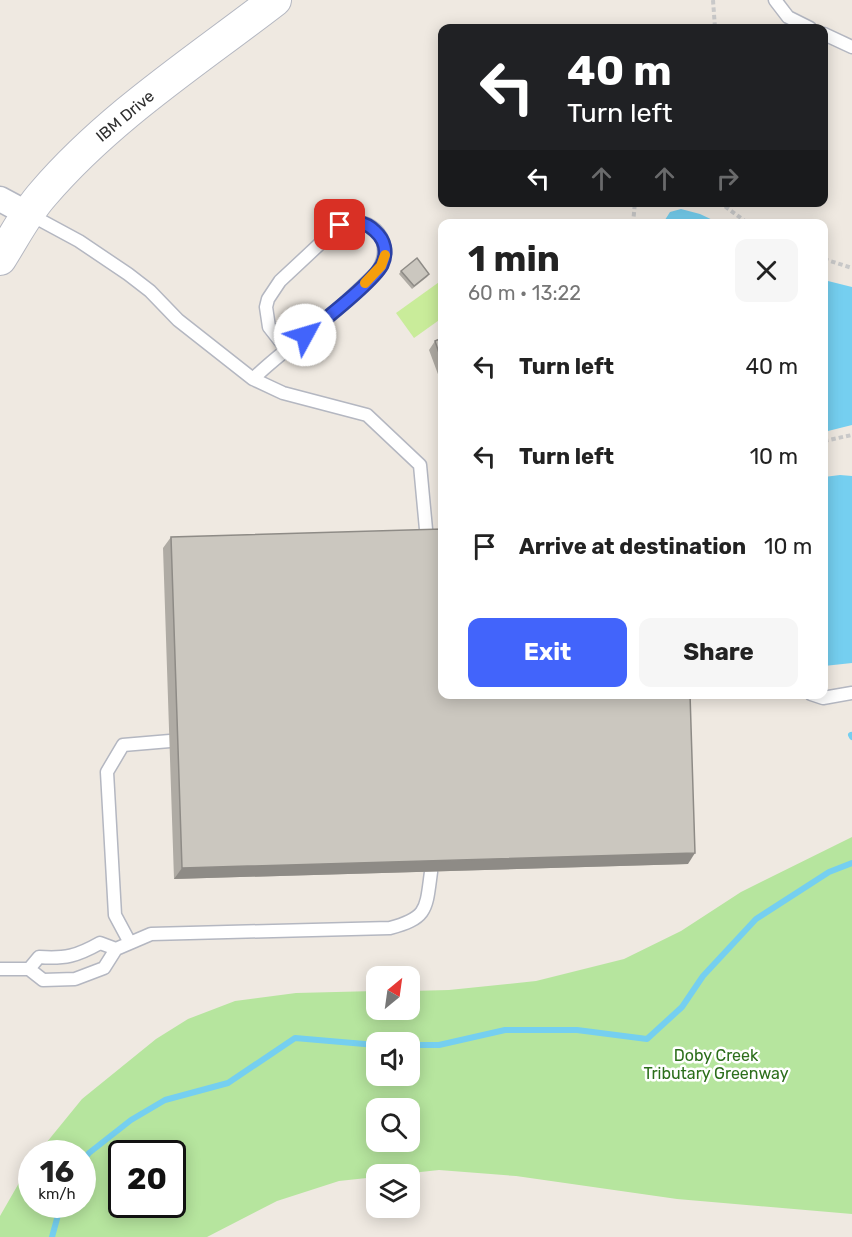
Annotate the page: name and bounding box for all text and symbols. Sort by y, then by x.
text: 40 m [567,46,672,96]
icon: left [468,48,546,126]
street label: IBM Drive [92,86,158,146]
text: Turn left [567,97,672,129]
icon: left [522,162,555,195]
icon: ahead [585,162,618,195]
icon: ahead [648,162,681,195]
icon: right [711,162,744,195]
pin [314,199,365,250]
icon: arrive [323,208,356,241]
text: 1 min [468,237,560,280]
button: close [735,239,798,302]
text: 60 m · 13:22 [468,281,581,305]
position arrow [273,303,337,367]
icon: left [468,350,501,383]
text: Turn left [519,353,614,380]
text: 40 m [745,353,798,380]
icon: left [468,440,501,473]
text: Turn left [519,443,614,470]
text: 10 m [750,443,798,470]
icon: arrive [468,530,501,563]
text: Arrive at destination [519,533,746,560]
text: 10 m [764,533,812,560]
button: Exit [468,618,627,687]
button: Share [639,618,798,687]
north arrow [366,966,420,1020]
map controls [366,966,420,1218]
button: sound [366,1032,420,1086]
park label: Doby Creek Tributary Greenway [644,1046,789,1083]
button: search [366,1098,420,1152]
speed limit sign: 20 [108,1140,186,1218]
text: 16 [40,1154,74,1190]
button: layers [366,1164,420,1218]
text: km/h [38,1185,76,1203]

